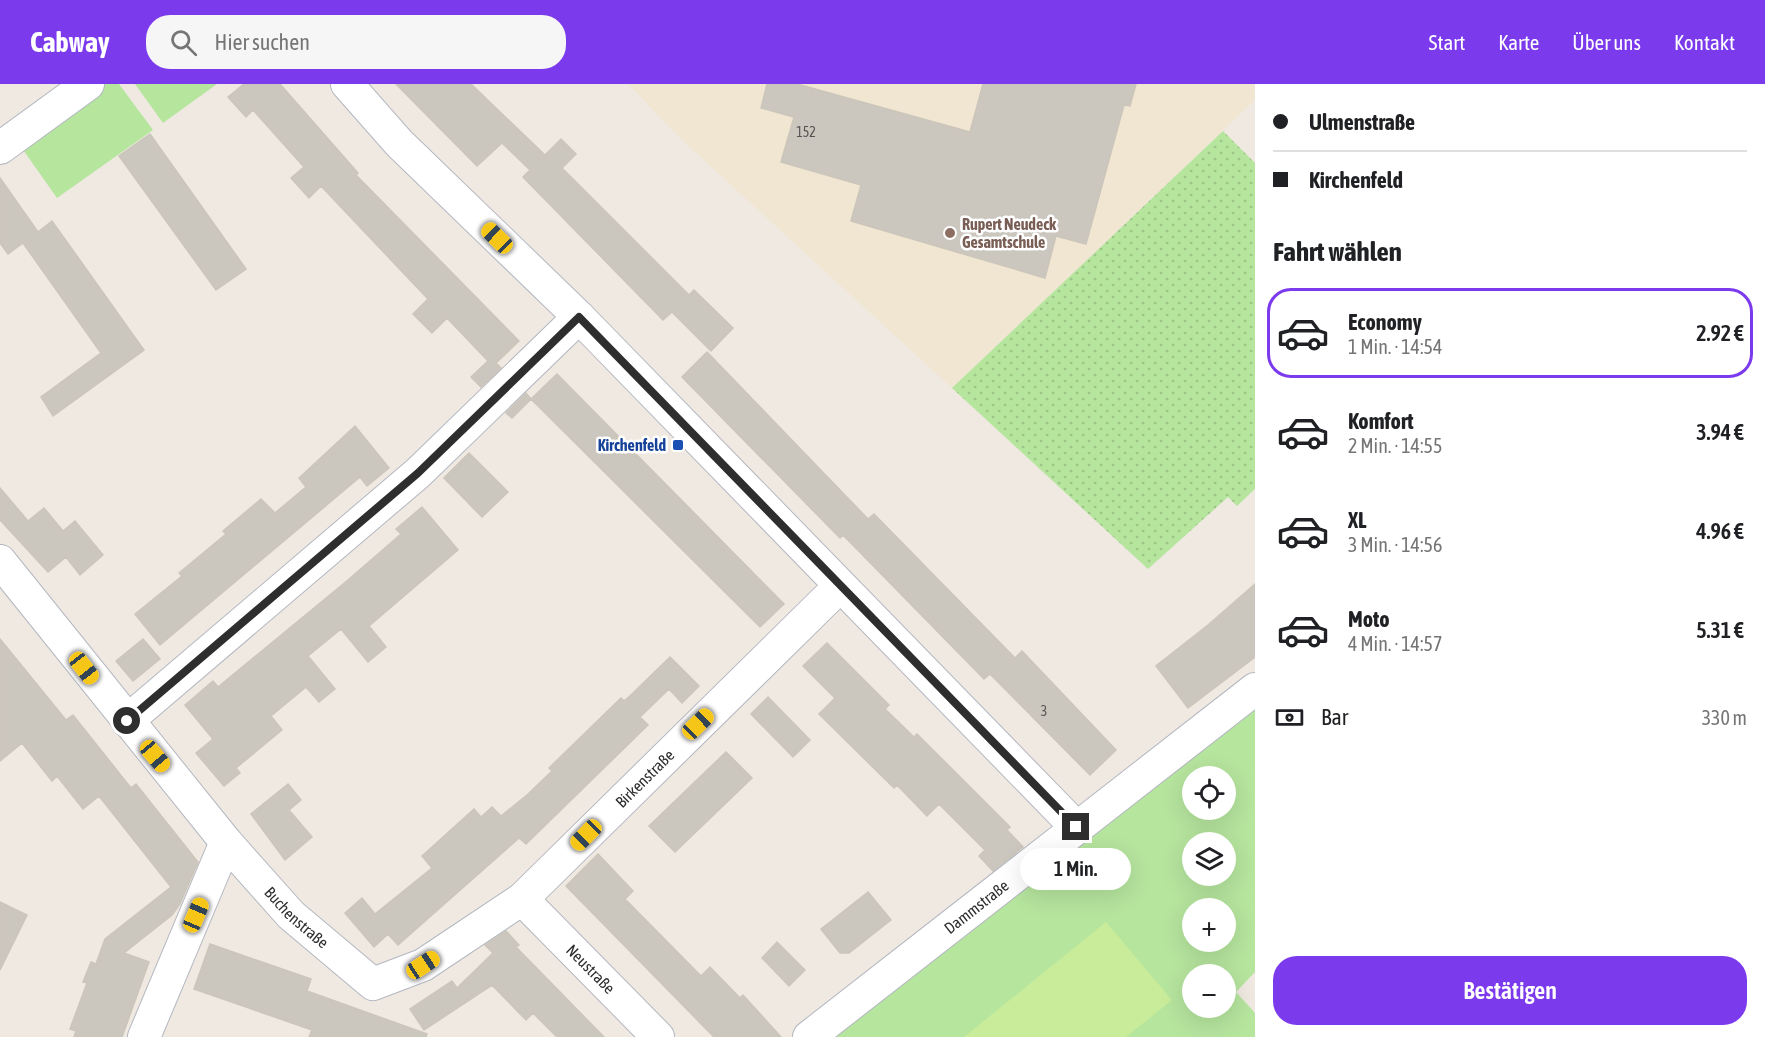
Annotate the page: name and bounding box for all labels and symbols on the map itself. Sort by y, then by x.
house number: 152 [796,124,816,140]
place label: Rupert Neudeck Gesamtschule [962,215,1057,251]
car [478,219,516,257]
marker: Rupert Neudeck Gesamtschule [943,226,957,240]
place label: Kirchenfeld [598,436,666,454]
marker: Kirchenfeld [671,438,685,452]
car [66,648,102,688]
house number: 3 [1041,703,1047,719]
car [679,705,717,743]
route start [113,707,140,734]
car [137,736,173,776]
street label: Birkenstraße [612,746,678,811]
route end [1062,813,1089,840]
car [567,816,605,854]
callout: 1 Min. [1020,848,1132,890]
street label: Dammstraße [940,876,1012,937]
street label: Buchenstraße [261,883,332,952]
car [181,895,211,935]
street label: Neustraße [563,941,619,997]
car [403,948,443,982]

